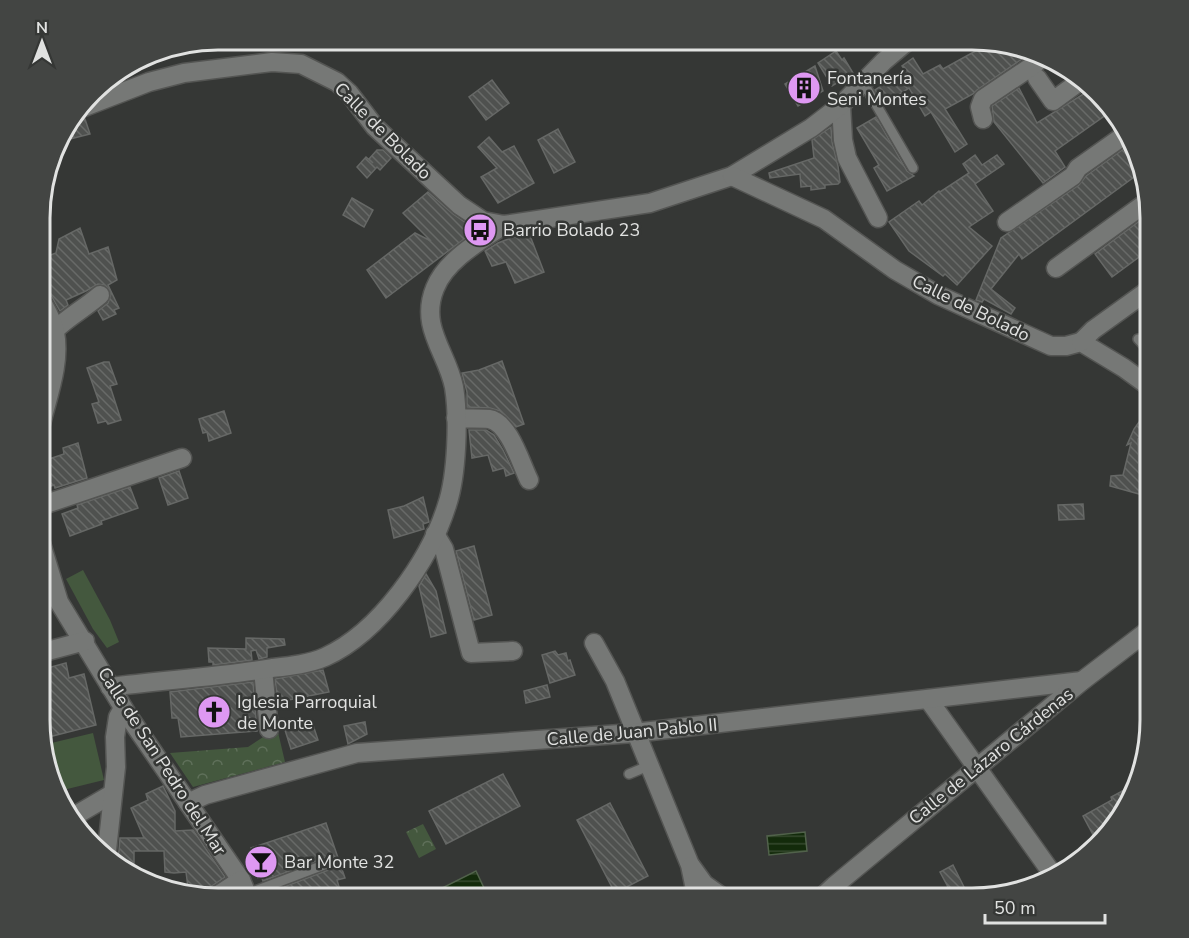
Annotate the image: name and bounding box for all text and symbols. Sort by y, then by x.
north arrow [12,12,72,72]
text: N [36,17,48,39]
place label: Fontanería Seni Montes [827,66,927,111]
building icon: Fontanería Seni Montes [786,70,822,106]
street label: Calle de Bolado [329,77,437,185]
bus stop icon: Barrio Bolado 23 [462,212,498,248]
place label: Barrio Bolado 23 [503,218,640,242]
street label: Calle de Bolado [908,269,1034,347]
street label: Calle de San Pedro del Mar [92,662,232,860]
street label: Calle de Lázaro Cárdenas [904,682,1078,830]
place label: Iglesia Parroquial de Monte [237,690,378,735]
church icon: Iglesia Parroquial de Monte [196,694,232,730]
street label: Calle de Juan Pablo II [546,713,718,751]
bar icon: Bar Monte 32 [243,844,279,880]
place label: Bar Monte 32 [284,850,394,874]
scale bar [985,887,1105,925]
text: 50 m [994,896,1036,920]

